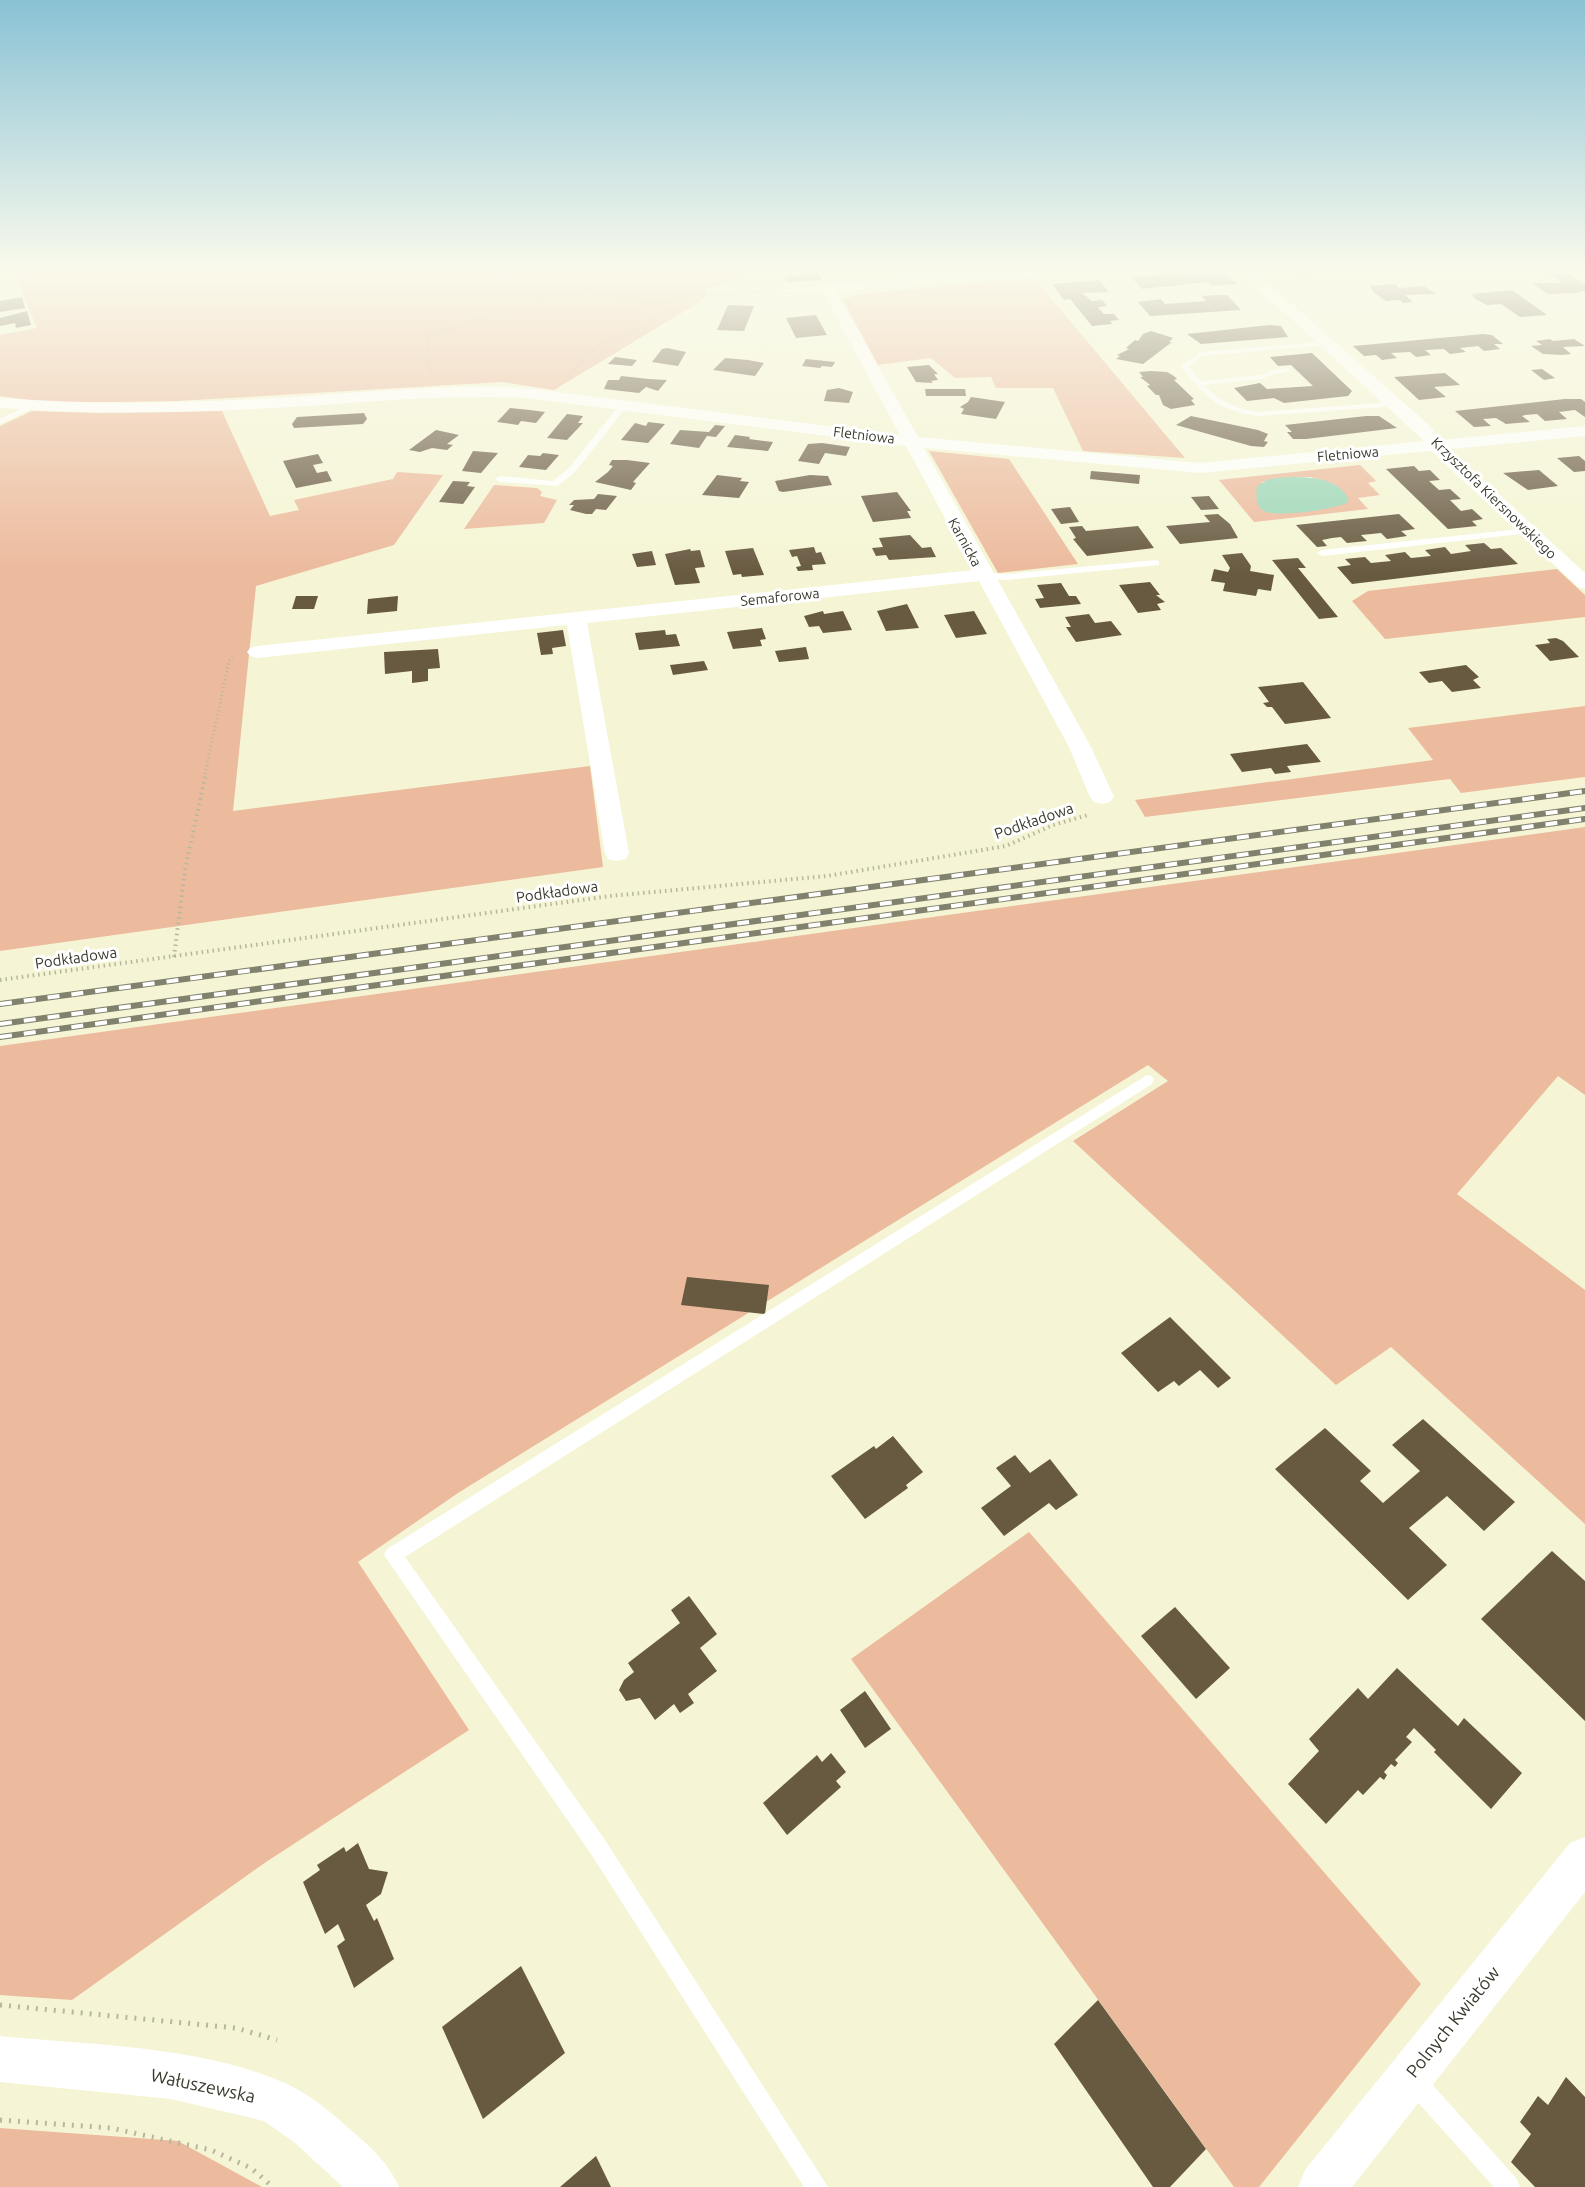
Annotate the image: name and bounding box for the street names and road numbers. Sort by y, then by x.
street label: Fletniowa [832,423,896,447]
street label: Krzysztofa Kiersnowskiego [1428,434,1560,562]
street label: Fletniowa [1316,443,1380,465]
street label: Karnicka [945,515,985,569]
street label: Semaforowa [740,585,820,609]
street label: Podkładowa [992,799,1076,842]
street label: Podkładowa [515,877,599,906]
street label: Podkładowa [34,943,118,972]
street label: Polnych Kwiatów [1401,1962,1503,2081]
street label: Wałuszewska [149,2064,257,2106]

